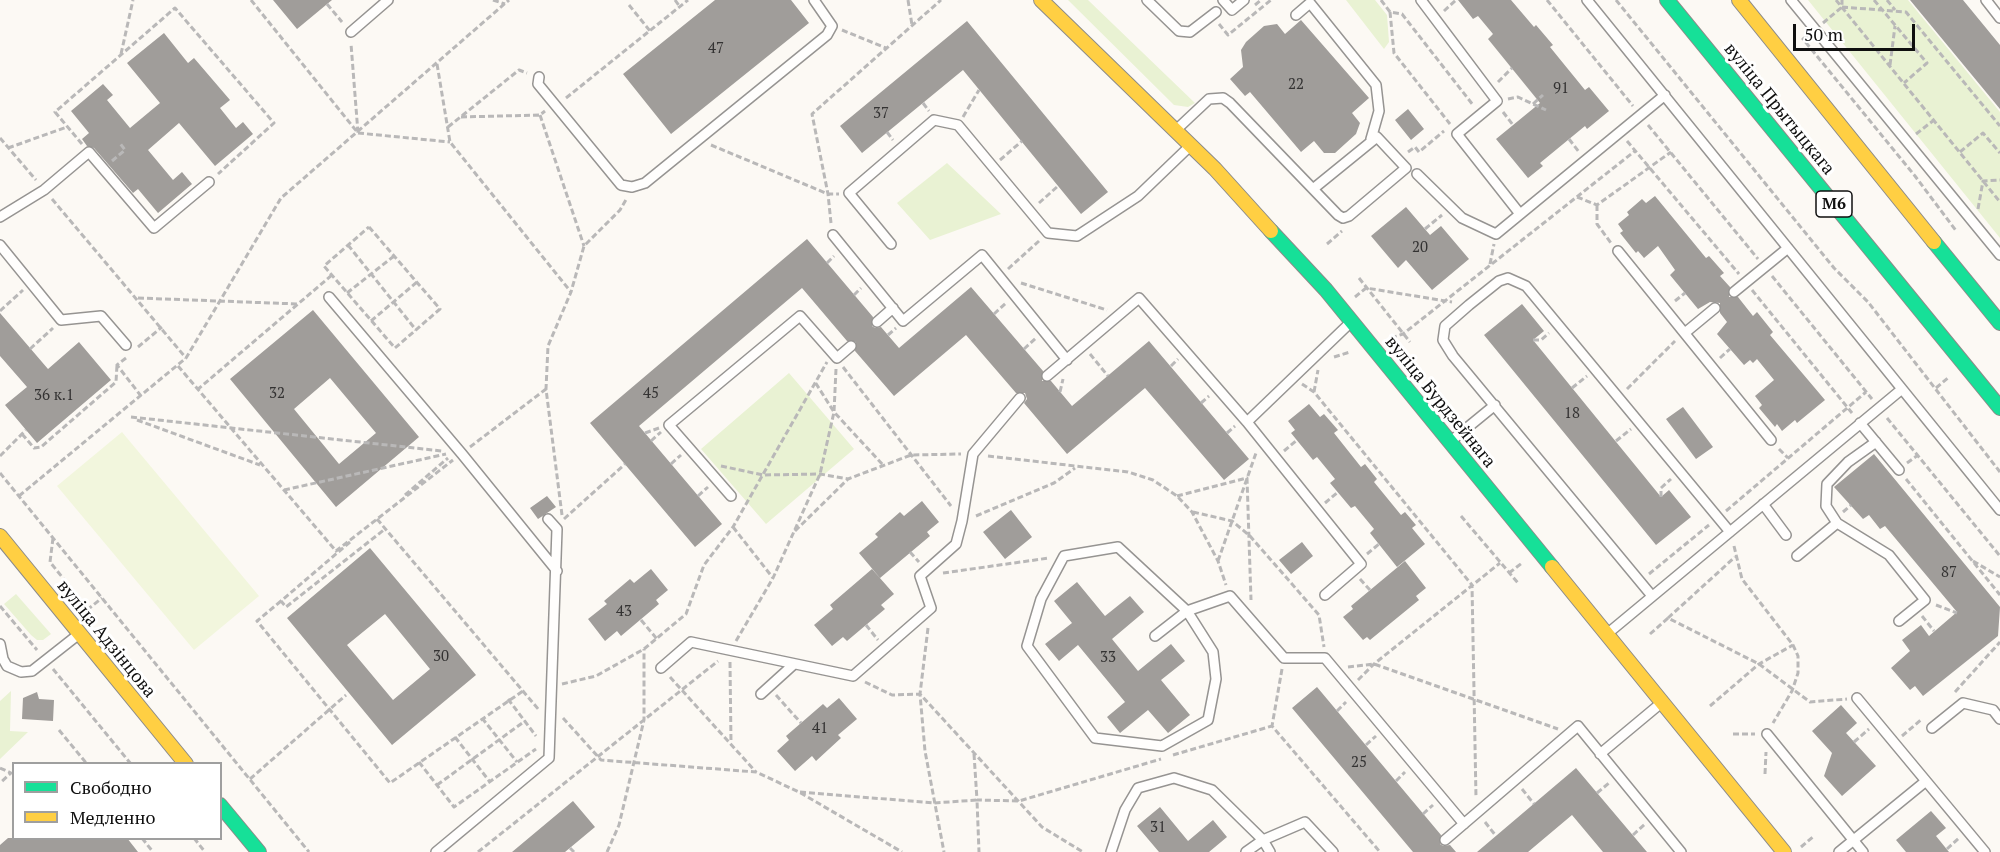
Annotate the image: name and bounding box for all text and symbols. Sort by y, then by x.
scale bar [1796,12,1918,50]
text: 50 m [1804,22,1843,46]
street label: вуліца Прытыцкага [1719,39,1839,179]
house number: 47 [708,40,724,58]
house number: 22 [1288,76,1304,94]
house number: 91 [1553,80,1569,98]
house number: 37 [873,105,889,123]
road number: М6 [1816,191,1852,217]
house number: 20 [1412,239,1428,257]
street label: вуліца Бурдзейнага [1380,332,1500,472]
house number: 32 [269,385,285,403]
house number: 45 [643,385,659,403]
house number: 36 к.1 [34,387,74,405]
house number: 18 [1564,405,1580,423]
house number: 87 [1941,564,1957,582]
street label: вуліца Адзінцова [52,576,160,702]
house number: 43 [616,603,632,621]
house number: 30 [433,648,449,666]
house number: 33 [1100,649,1116,667]
house number: 41 [812,720,828,738]
house number: 25 [1351,754,1367,772]
legend [12,762,222,840]
text: Свободно [70,775,152,799]
text: Медленно [70,805,156,829]
house number: 31 [1150,819,1166,837]

